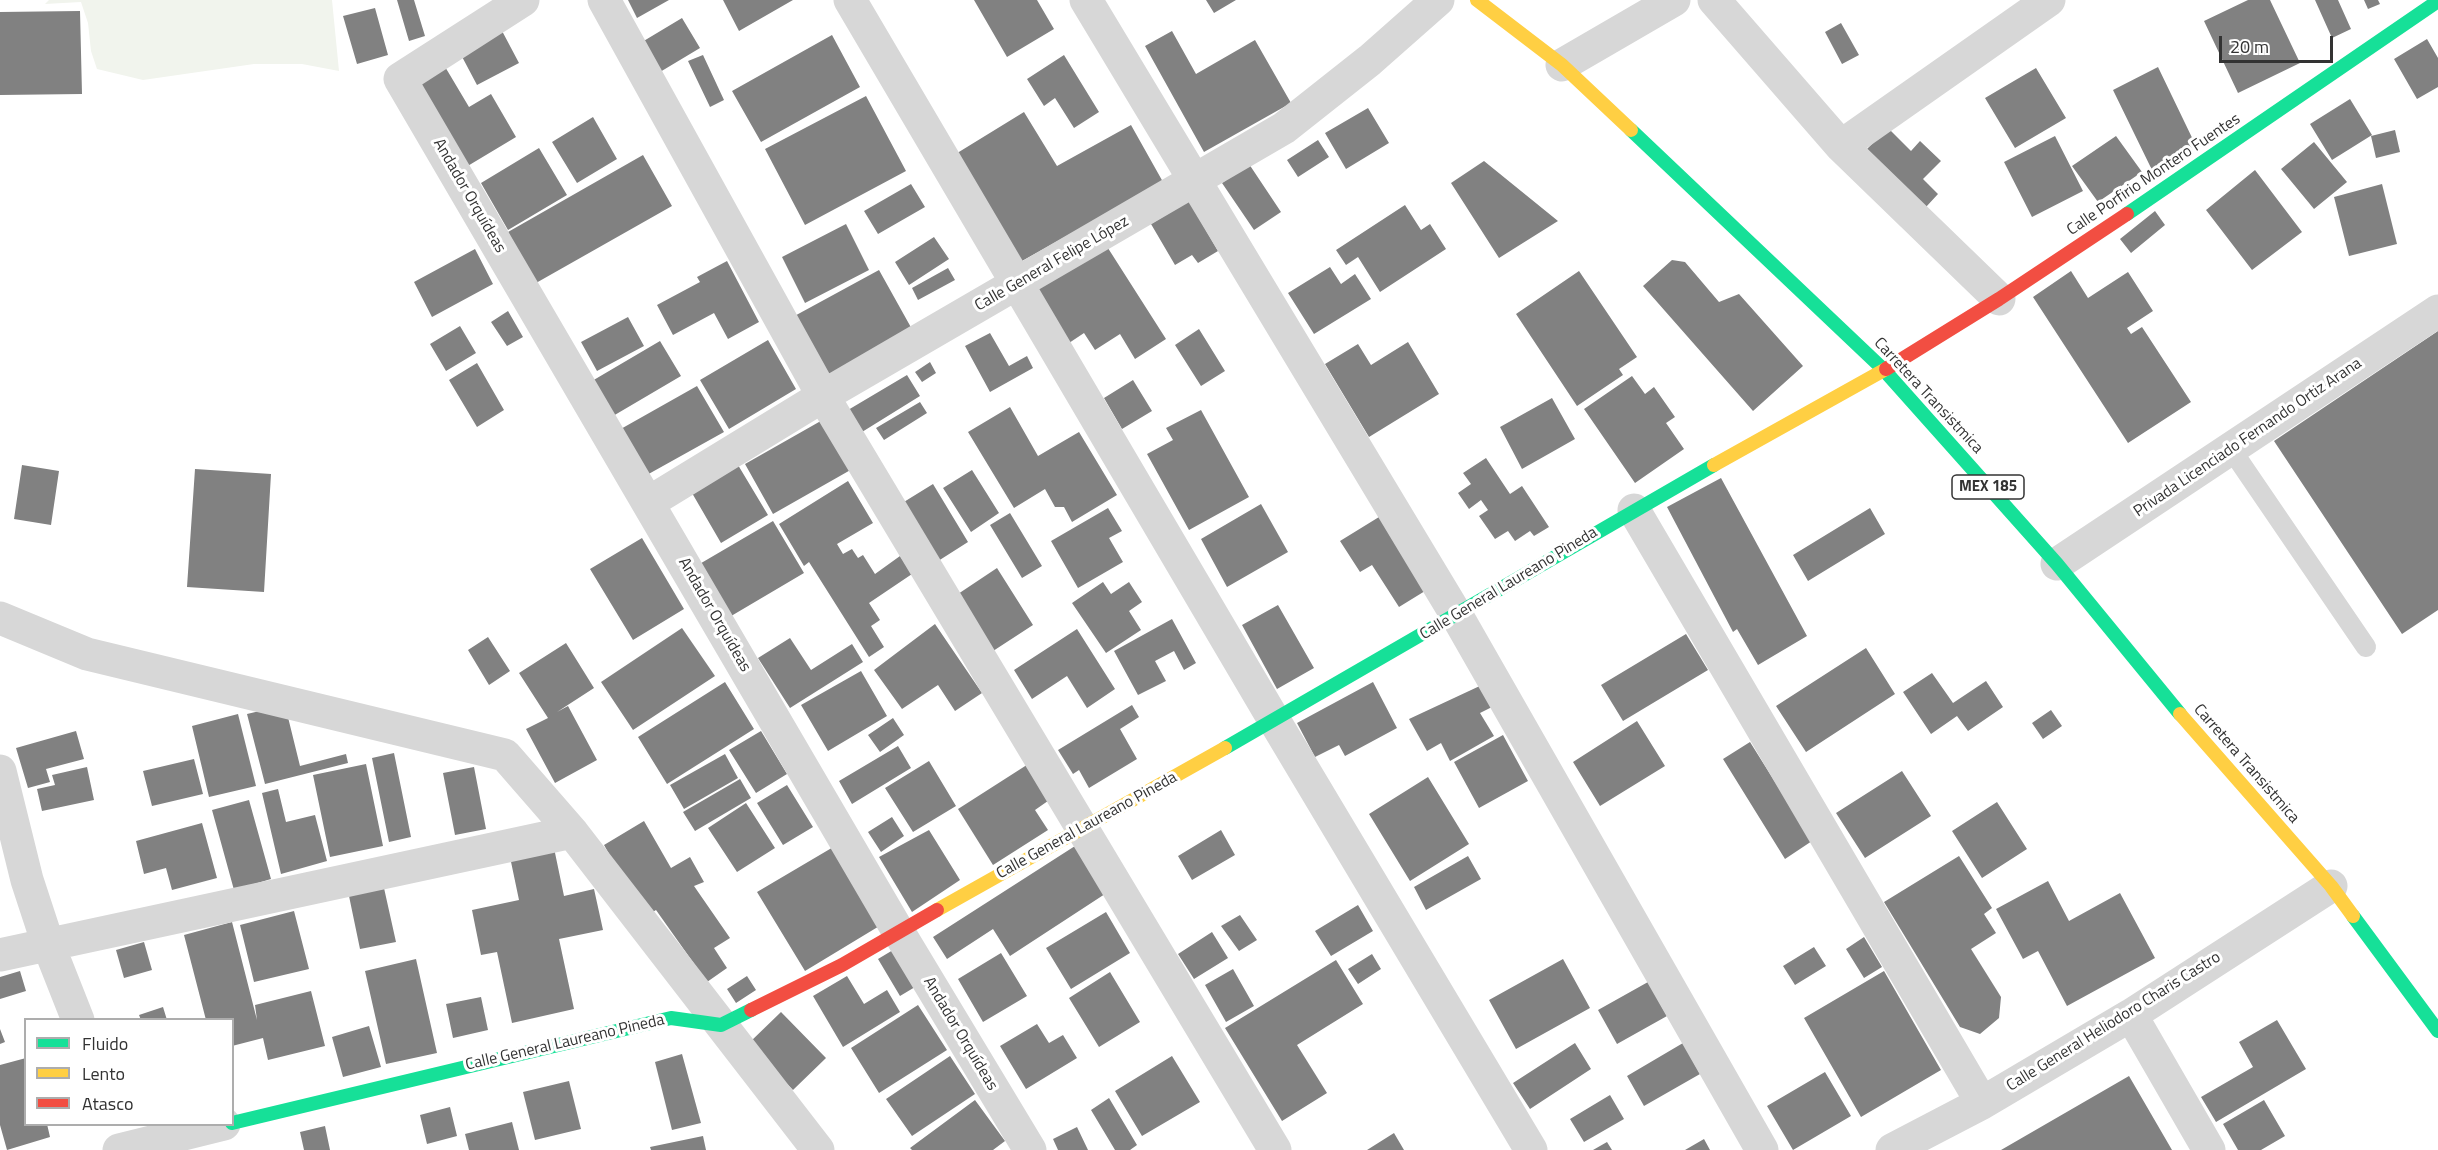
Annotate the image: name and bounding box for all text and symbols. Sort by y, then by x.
scale bar [2222,24,2336,62]
text: 20 m [2230,33,2269,60]
street label: Calle Porfirio Montero Fuentes [2064,110,2244,240]
street label: Andador Orquídeas [428,135,510,257]
street label: Calle General Felipe López [972,212,1132,316]
street label: Carretera Transistmica [1869,334,1987,458]
street label: Privada Licenciado Fernando Ortiz Arana [2130,354,2366,522]
road number: MEX 185 [1952,475,2024,499]
street label: Calle General Laureano Pineda [1417,523,1601,645]
street label: Andador Orquídeas [673,554,755,676]
street label: Carretera Transistmica [2189,701,2303,827]
street label: Calle General Laureano Pineda [993,768,1181,884]
street label: Calle General Heliodoro Charis Castro [2003,948,2225,1096]
street label: Andador Orquídeas [919,974,1001,1094]
street label: Calle General Laureano Pineda [464,1011,666,1075]
legend [24,1018,234,1126]
text: Fluido [82,1030,128,1057]
text: Lento [82,1060,125,1087]
text: Atasco [82,1090,133,1117]

